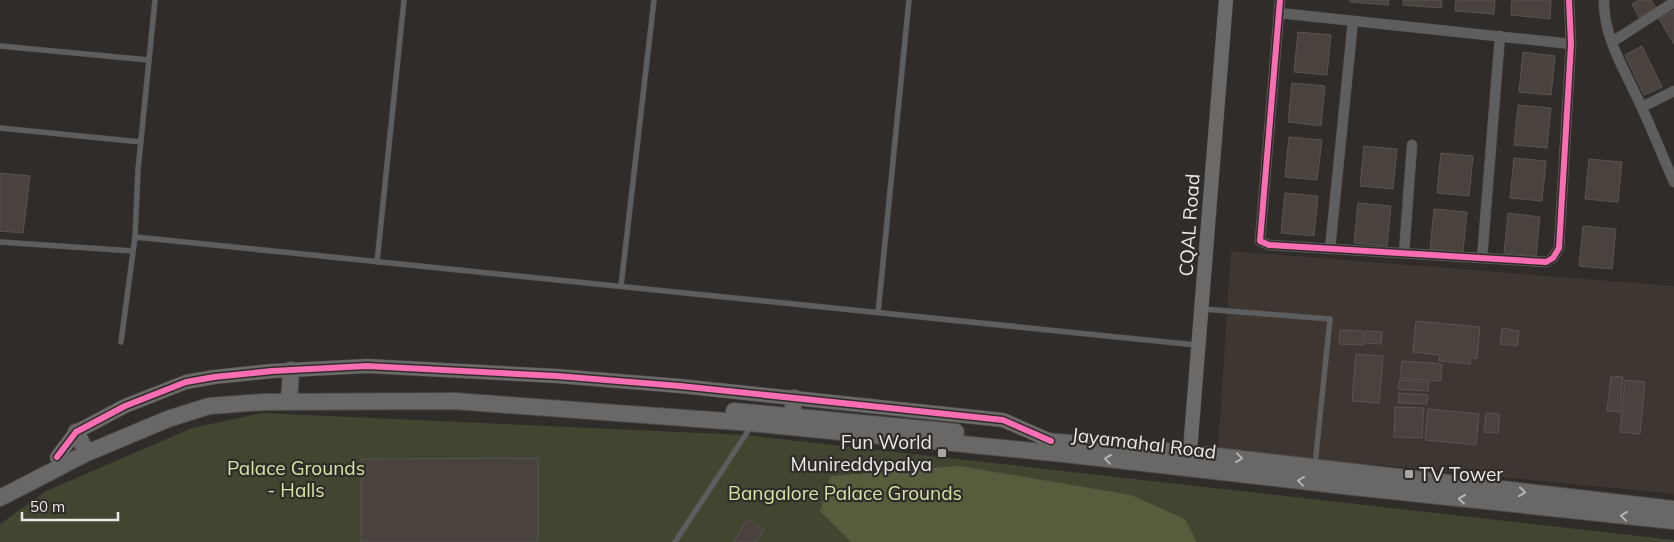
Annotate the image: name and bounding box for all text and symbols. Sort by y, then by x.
street label: CQAL Road [1173,173,1205,277]
street label: Jayamahal Road [1070,422,1218,464]
place label: Fun World Munireddypalya [790,430,932,476]
marker: Fun World Munireddypalya [936,447,948,459]
one-way arrow [1235,453,1244,463]
one-way arrow [1104,454,1112,465]
park label: Palace Grounds - Halls [227,456,365,502]
place label: TV Tower [1419,462,1503,486]
marker: TV Tower [1403,468,1415,480]
one-way arrow [1296,476,1304,487]
park label: Bangalore Palace Grounds [728,481,962,505]
one-way arrow [1519,486,1527,497]
scale bar [22,490,119,522]
one-way arrow [1458,494,1466,505]
text: 50 m [30,497,65,516]
one-way arrow [1620,511,1628,522]

